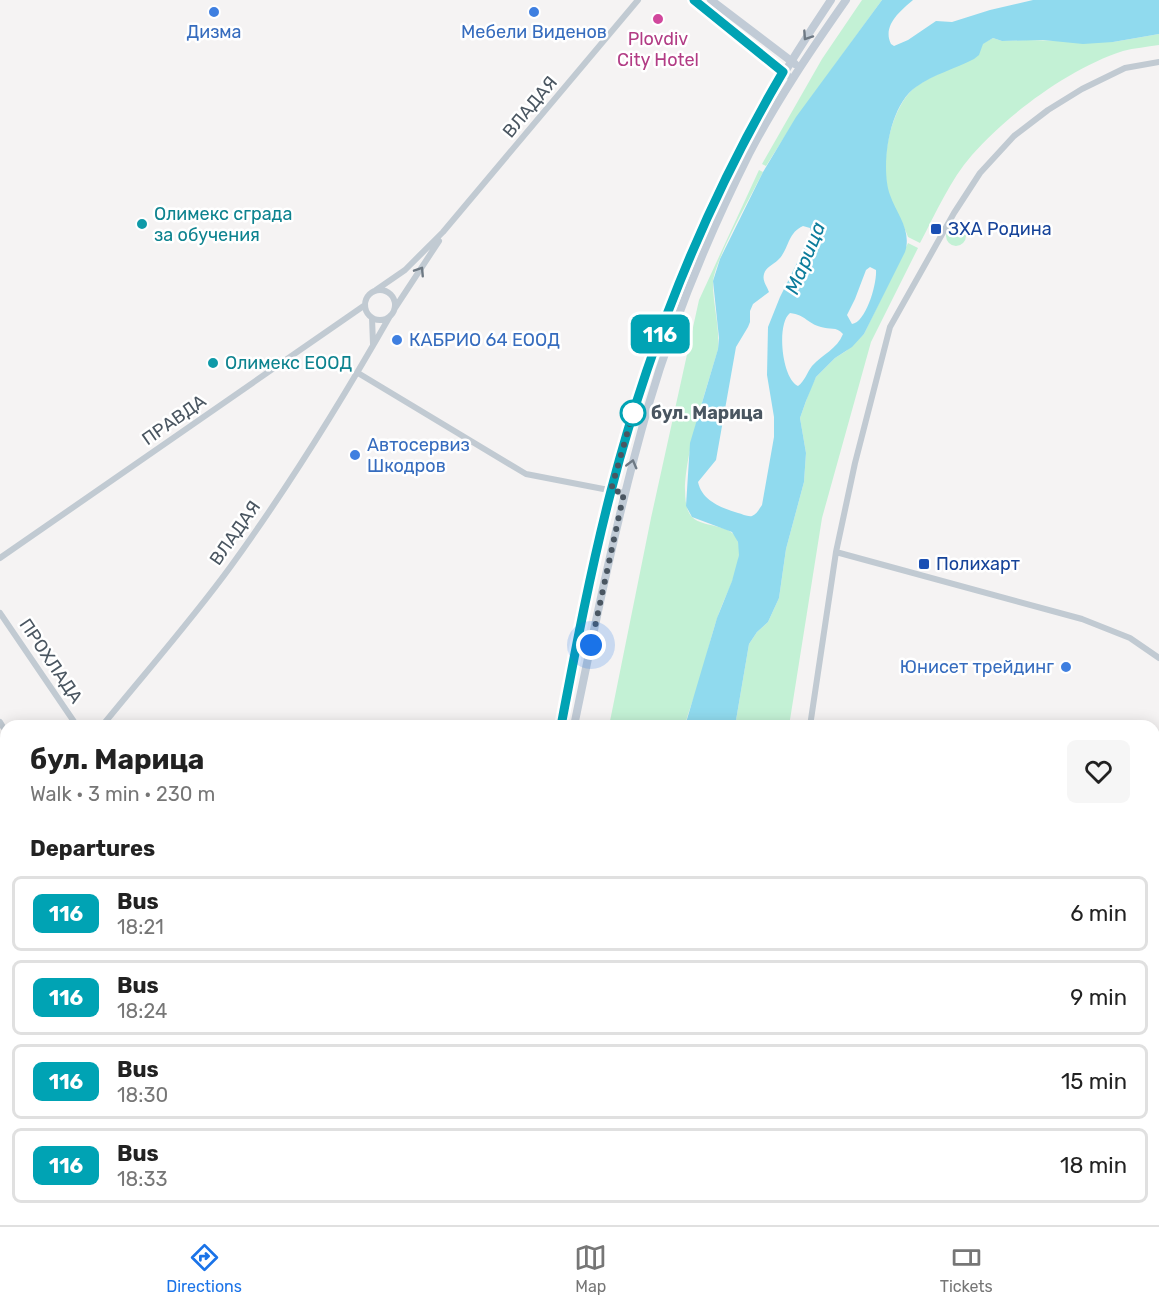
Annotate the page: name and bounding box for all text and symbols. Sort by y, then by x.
marker: Дизма [207,5,221,19]
marker: Мебели Виденов [527,5,541,19]
marker: Plovdiv City Hotel [651,12,665,26]
place label: Дизма [186,21,242,43]
place label: Мебели Виденов [461,21,607,43]
place label: Plovdiv City Hotel [617,28,699,71]
one-way arrow [803,29,814,40]
street label: ВЛАДАЯ [498,72,562,142]
place label: Олимекс сграда за обучения [154,203,292,246]
marker: Олимекс сграда за обучения [135,217,149,231]
water label: Марица [780,218,830,298]
place label: ЗХА Родина [948,218,1052,240]
marker: ЗХА Родина [929,222,943,236]
one-way arrow [413,267,425,277]
line badge: 116 [626,314,694,354]
text: 116 [643,322,677,347]
place label: КАБРИО 64 ЕООД [409,329,560,351]
marker: КАБРИО 64 ЕООД [390,333,404,347]
place label: Олимекс ЕООД [225,352,352,374]
marker: Олимекс ЕООД [206,356,220,370]
street label: ПРАВДА [138,390,210,450]
marker: бул. Марица [620,400,646,426]
place label: бул. Марица [651,402,763,424]
place label: Автосервиз Шкодров [367,434,470,477]
marker: Автосервиз Шкодров [348,448,362,462]
one-way arrow [625,459,638,469]
street label: ВЛАДАЯ [205,497,265,569]
place label: Полихарт [936,553,1020,575]
marker: Полихарт [917,557,931,571]
street label: ПРОХЛАДА [15,614,87,708]
your location [576,630,606,660]
place label: Юнисет трейдинг [900,656,1054,678]
marker: Юнисет трейдинг [1059,660,1073,674]
button: heart [1067,740,1130,803]
text: бул. Марица [30,743,204,776]
text: Walk · 3 min · 230 m [30,782,215,806]
text: Departures [30,835,155,862]
text: Bus [117,888,159,915]
text: 6 min [1070,900,1127,927]
text: 116 [49,901,83,926]
text: 18:21 [117,915,164,939]
text: Bus [117,972,159,999]
text: 9 min [1070,984,1127,1011]
text: 116 [49,985,83,1010]
text: 18:24 [117,999,167,1023]
text: Bus [117,1056,159,1083]
text: 15 min [1061,1068,1127,1095]
text: 116 [49,1069,83,1094]
text: 18:30 [117,1083,168,1107]
text: Bus [117,1140,159,1167]
text: 18 min [1060,1152,1127,1179]
text: 116 [49,1153,83,1178]
text: 18:33 [117,1167,167,1191]
tab: Directions [166,1241,242,1296]
tab: Map [574,1241,607,1296]
tab: Tickets [940,1241,993,1296]

